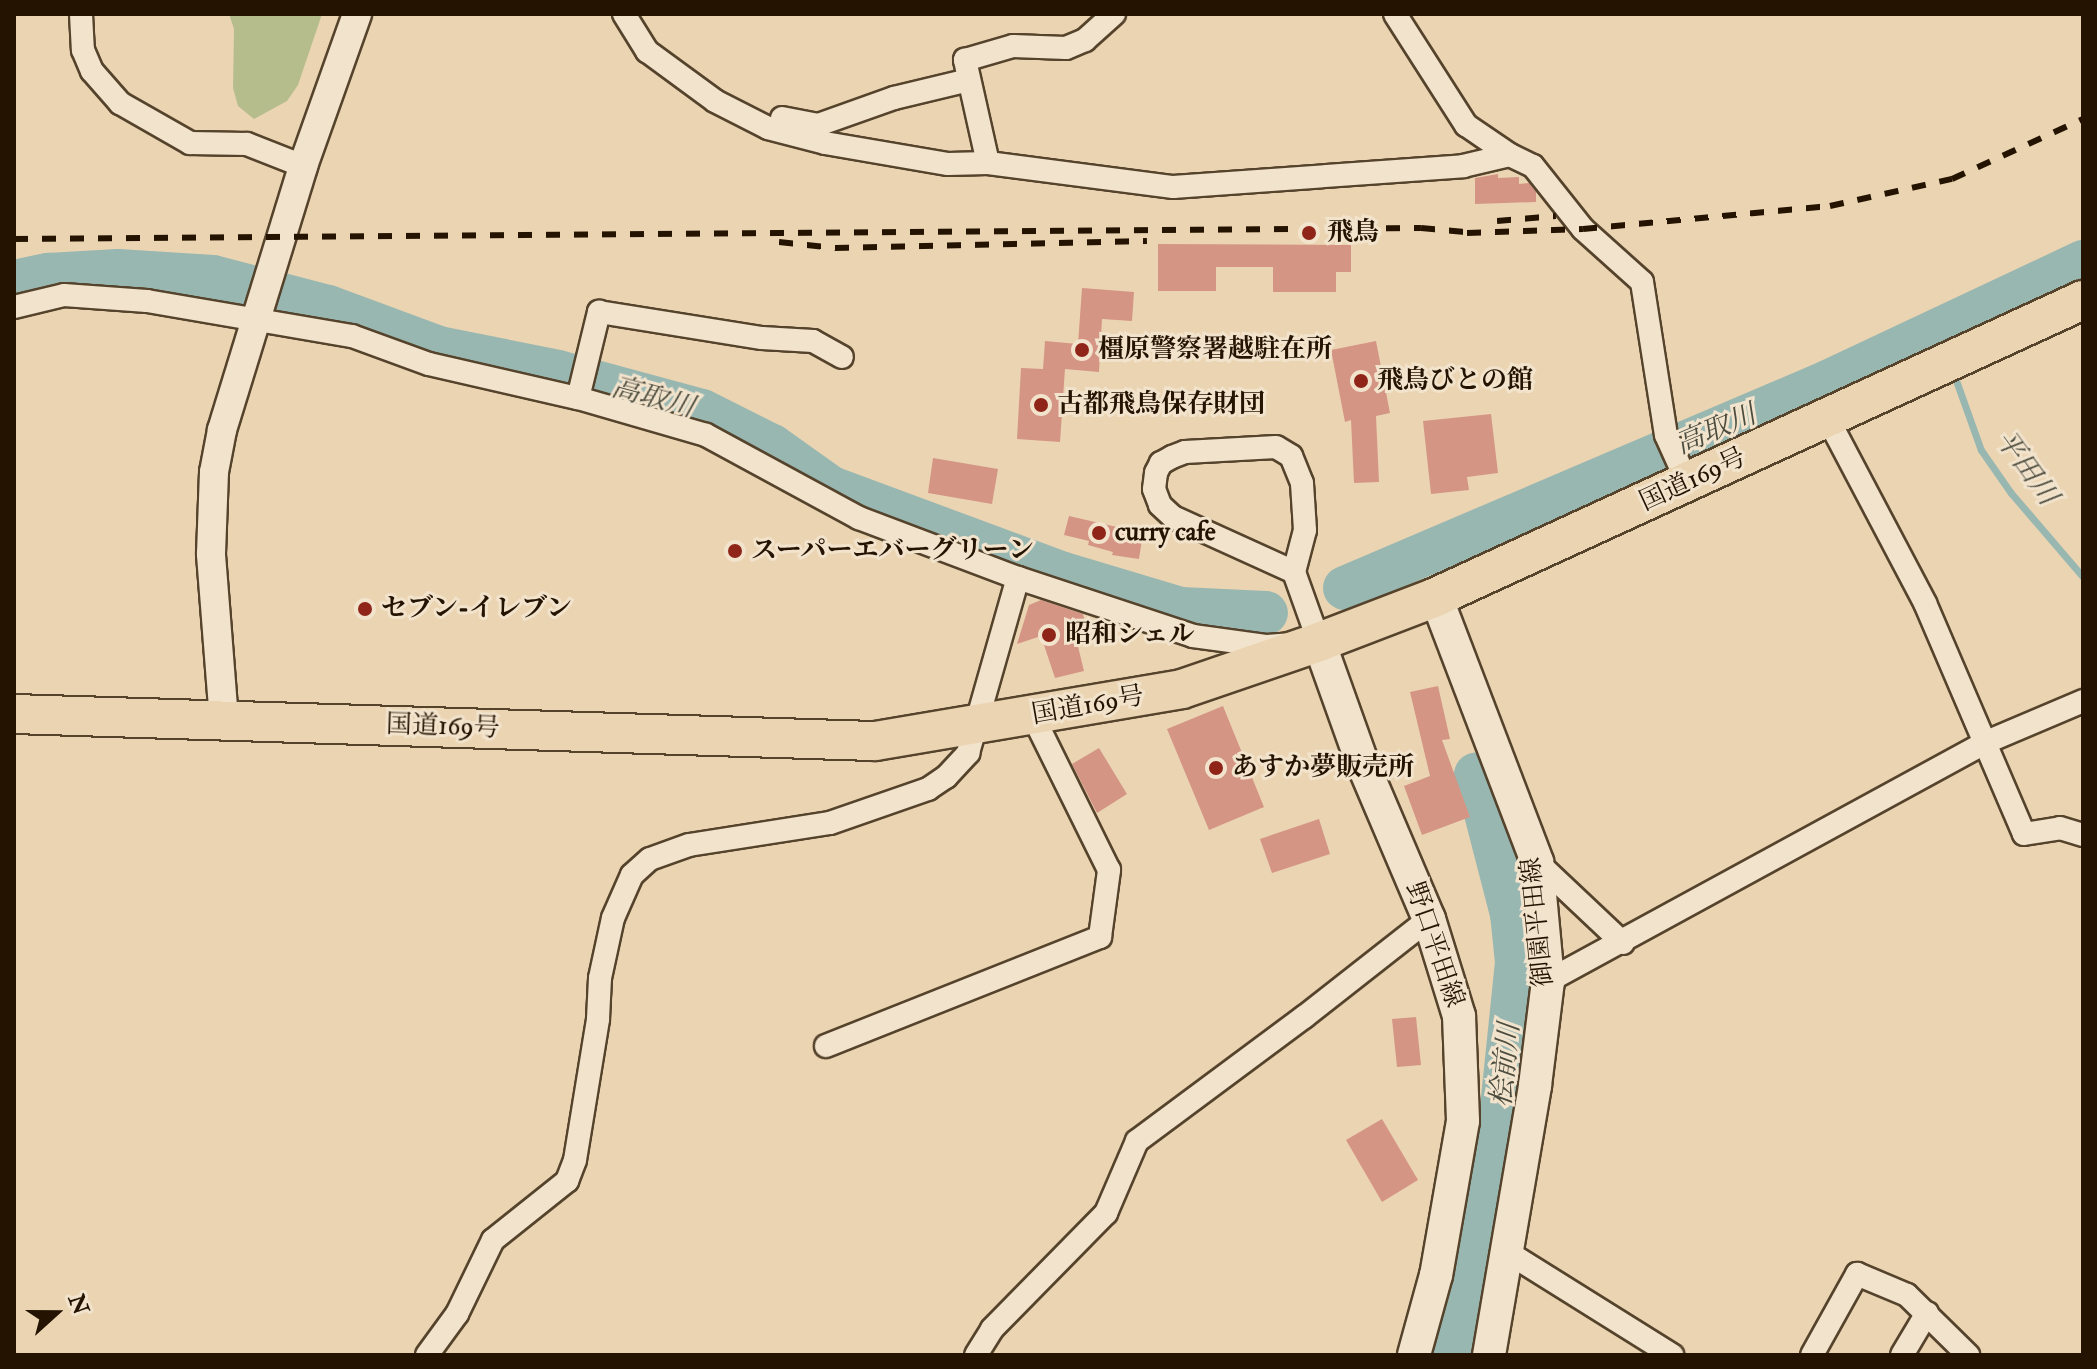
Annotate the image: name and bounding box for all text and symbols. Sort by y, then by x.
place label: 飛鳥 [1327,217,1379,249]
marker: 飛鳥 [1298,222,1320,244]
place label: 橿原警察署越駐在所 [1098,334,1332,366]
marker: 橿原警察署越駐在所 [1073,341,1091,359]
place label: 飛鳥びとの館 [1377,365,1533,397]
water label: 高取川 [608,371,698,425]
marker: 飛鳥びとの館 [1352,372,1370,390]
place label: 古都飛鳥保存財団 [1057,389,1265,421]
marker: 古都飛鳥保存財団 [1032,396,1050,414]
water label: 高取川 [1671,398,1761,462]
water label: 平田川 [1988,424,2064,512]
street label: 国道169号 [1635,442,1751,518]
place label: curry cafe [1115,517,1216,549]
marker: curry cafe [1090,524,1108,542]
place label: スーパーエバーグリーン [751,535,1036,567]
marker: スーパーエバーグリーン [726,542,744,560]
place label: セブン-イレブン [381,593,574,625]
marker: セブン-イレブン [356,600,374,618]
place label: 昭和シェル [1065,619,1195,651]
marker: 昭和シェル [1040,626,1058,644]
street label: 国道169号 [1029,681,1147,731]
street label: 国道169号 [386,709,500,745]
place label: あすか夢販売所 [1232,752,1414,784]
marker: あすか夢販売所 [1207,759,1225,777]
street label: 御園平田線 [1516,856,1560,988]
street label: 野口平田線 [1398,878,1470,1012]
water label: 桧前川 [1485,1021,1527,1109]
north arrow [16,1273,96,1353]
text: N [62,1290,95,1319]

